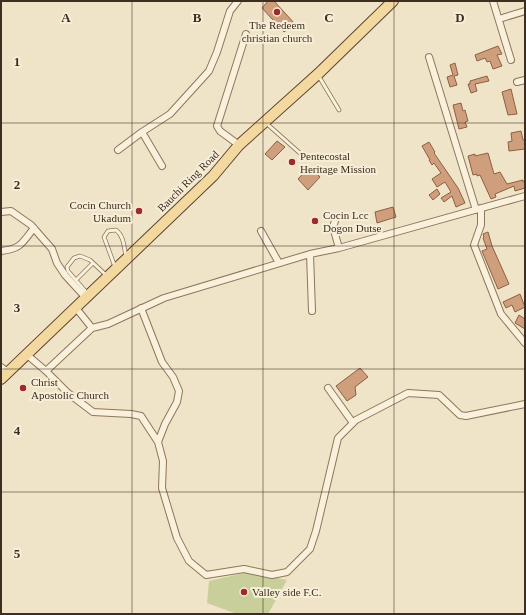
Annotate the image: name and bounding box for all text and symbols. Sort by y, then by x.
marker: The Redeem christian church [272,7,282,17]
text: A [61,10,71,25]
text: B [193,10,202,25]
text: C [324,10,334,25]
text: D [455,10,465,25]
place label: The Redeem christian church [242,19,313,44]
text: 1 [14,54,20,69]
street label: Bauchi Ring Road [155,148,221,214]
place label: Pentecostal Heritage Mission [300,150,377,175]
marker: Pentecostal Heritage Mission [287,157,297,167]
text: 2 [14,177,20,192]
place label: Cocin Church Ukadum [70,199,131,224]
marker: Cocin Church Ukadum [134,206,144,216]
place label: Cocin Lcc Dogon Dutse [323,209,381,234]
marker: Cocin Lcc Dogon Dutse [310,216,320,226]
text: 3 [14,300,21,315]
place label: Christ Apostolic Church [31,376,109,401]
marker: Christ Apostolic Church [18,383,28,393]
text: 4 [14,423,21,438]
text: 5 [14,546,21,561]
place label: Valley side F.C. [252,586,322,598]
marker: Valley side F.C. [239,587,249,597]

